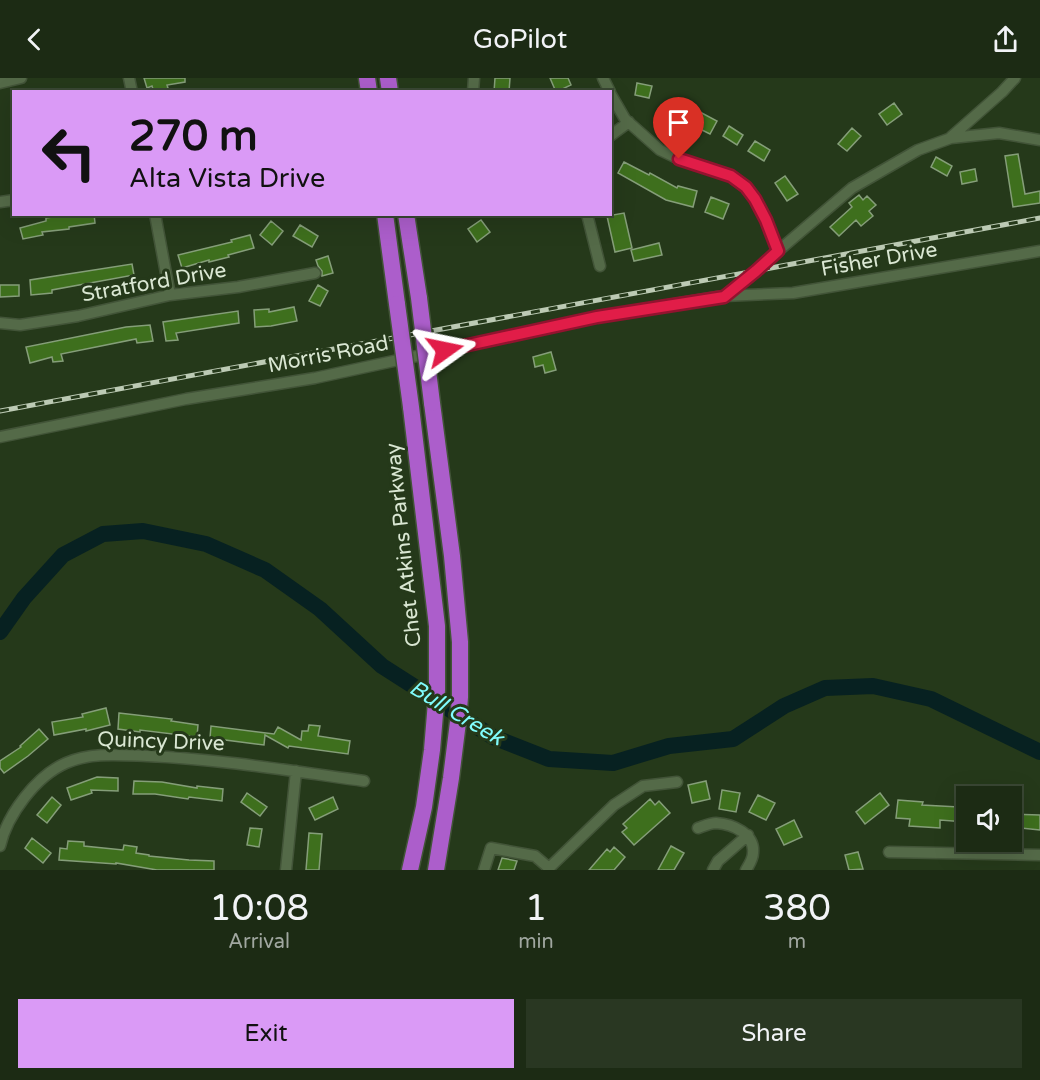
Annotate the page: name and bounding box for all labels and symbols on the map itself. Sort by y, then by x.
pin [653,97,704,159]
street label: Fisher Drive [819,237,939,282]
street label: Stratford Drive [80,257,228,308]
position arrow [413,318,477,382]
street label: Morris Road [266,331,391,378]
street label: Chet Atkins Parkway [380,442,427,648]
water label: Bull Creek [405,675,510,752]
street label: Quincy Drive [97,727,225,756]

